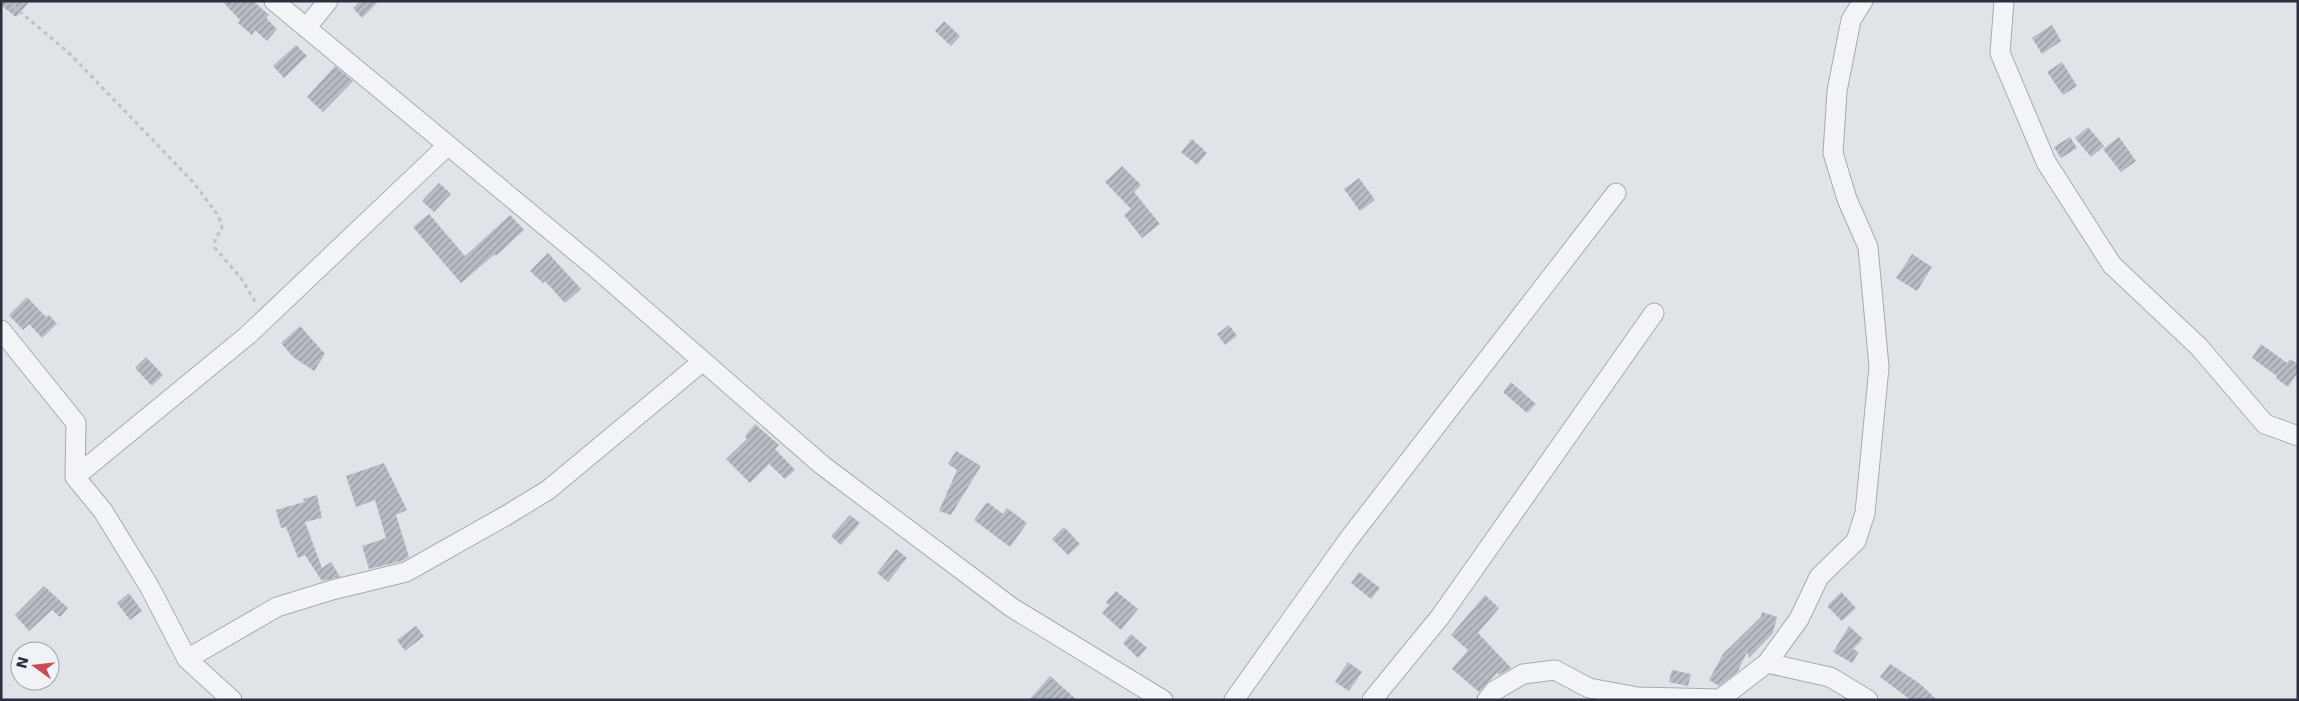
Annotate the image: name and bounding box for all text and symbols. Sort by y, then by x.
north arrow [10,641,60,691]
text: N [13,655,32,670]

